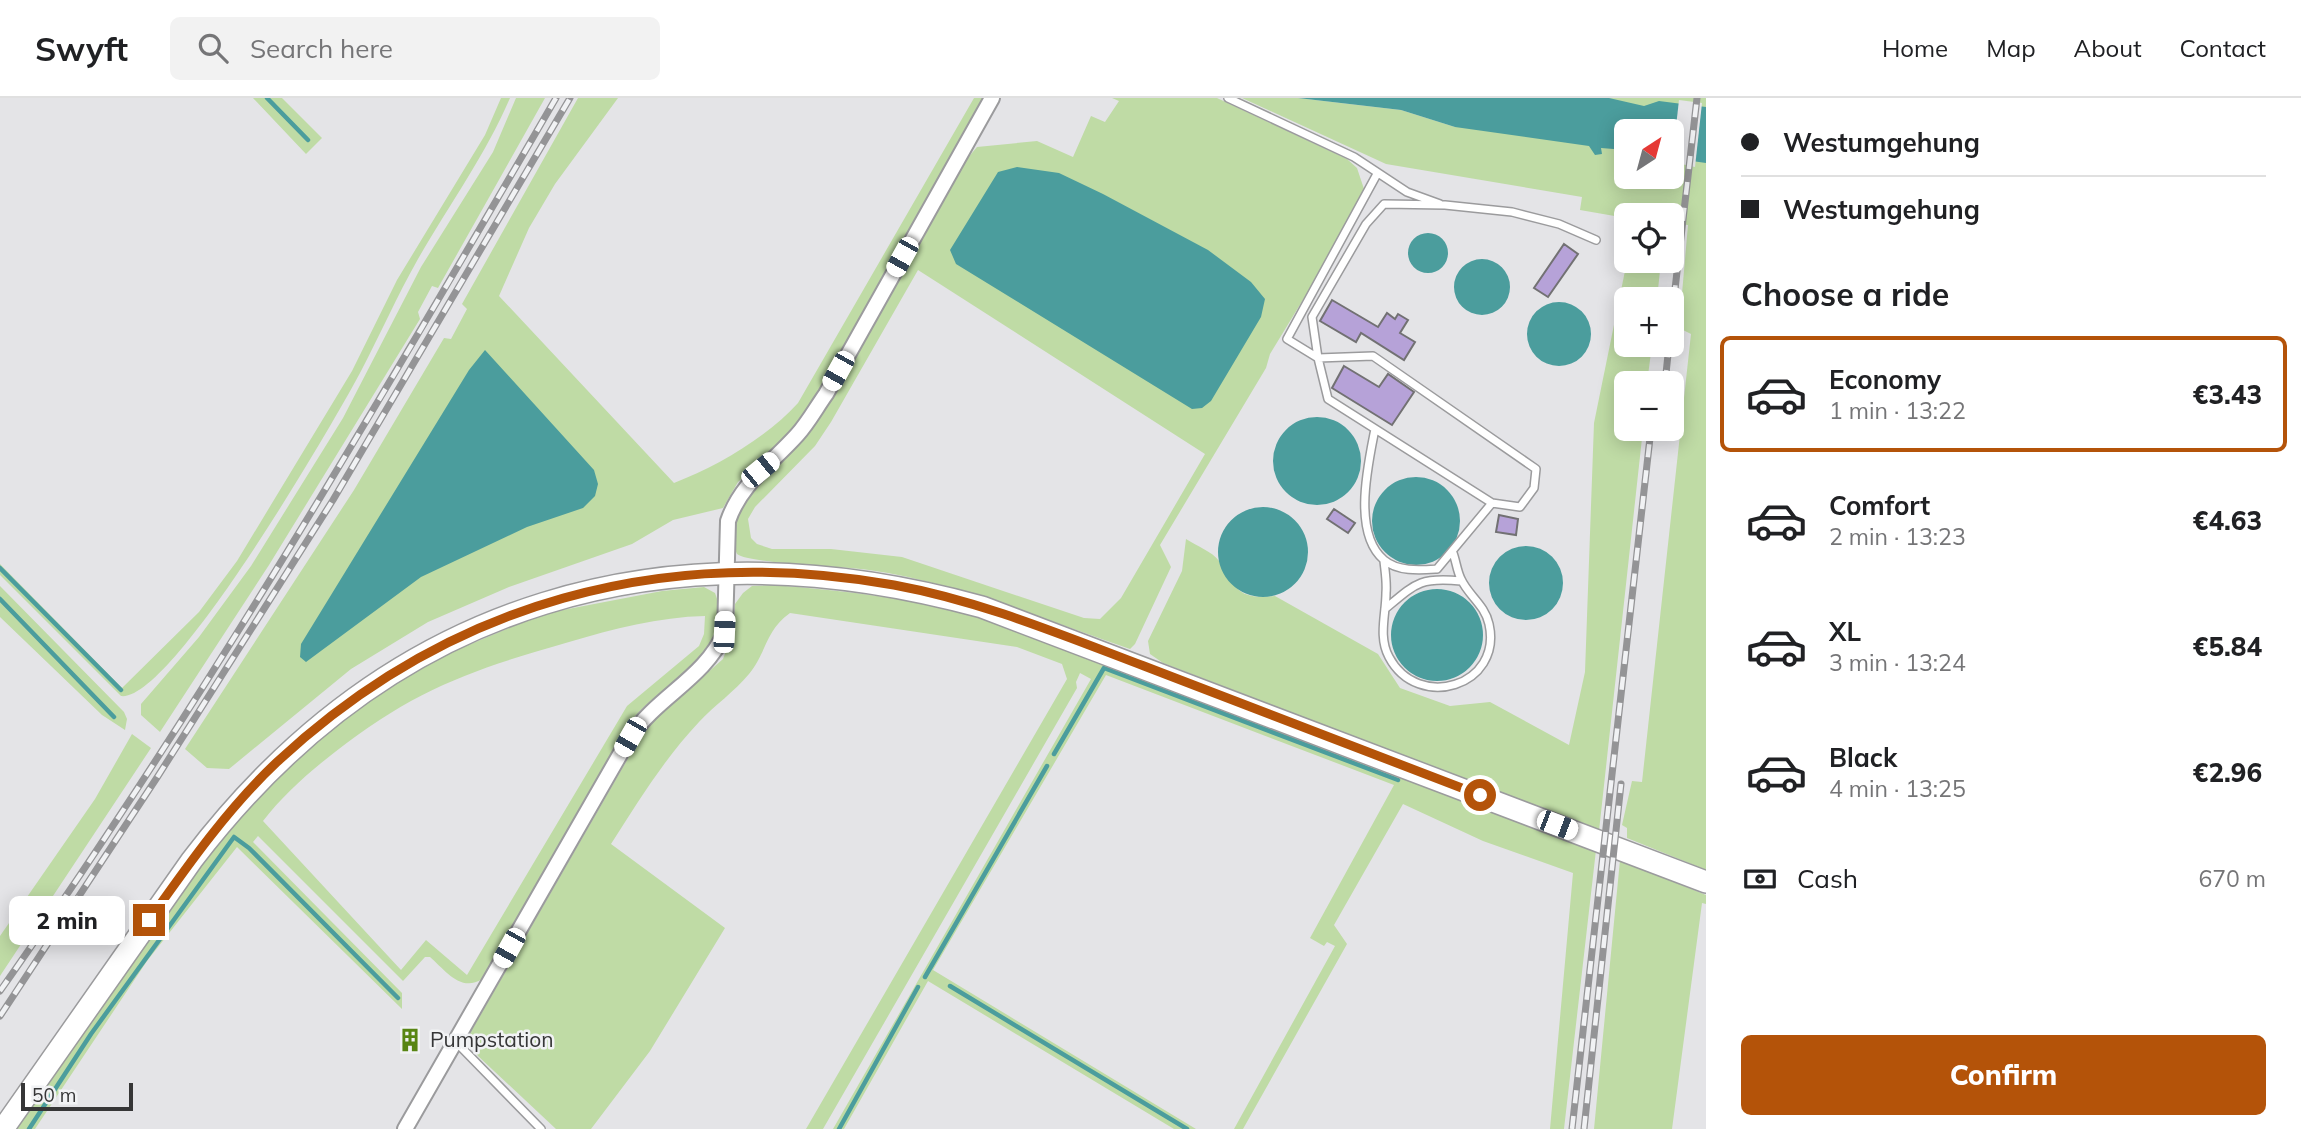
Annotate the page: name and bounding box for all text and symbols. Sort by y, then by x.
search box [170,17,660,80]
text: Swyft [35,28,128,69]
icon: search [194,29,232,67]
text: Search here [250,32,393,65]
text: Home [1882,33,1948,63]
text: Map [1986,33,2036,63]
text: About [2074,33,2142,63]
text: Contact [2180,33,2266,63]
north arrow [1614,119,1684,189]
map controls [1614,119,1684,441]
text: Westumgehung [1783,126,1980,159]
text: Westumgehung [1783,193,1980,226]
button: locate [1614,203,1684,273]
car [883,234,922,280]
text: Choose a ride [1741,274,1949,314]
button: + [1614,287,1684,357]
car [819,348,858,394]
icon: car [1745,363,1808,426]
text: Economy [1829,363,1941,396]
button: − [1614,371,1684,441]
text: €3.43 [2193,378,2262,411]
text: 1 min · 13:22 [1829,396,1966,425]
car [738,449,783,491]
icon: car [1745,489,1808,552]
text: Comfort [1829,489,1930,522]
text: €4.63 [2193,504,2262,537]
text: 2 min · 13:23 [1829,522,1966,551]
car [713,610,736,654]
icon: car [1745,615,1808,678]
text: XL [1829,615,1861,648]
text: €5.84 [2193,630,2262,663]
text: 3 min · 13:24 [1829,648,1966,677]
car [611,714,650,760]
icon: car [1745,741,1808,804]
text: Black [1829,741,1897,774]
text: €2.96 [2193,756,2262,789]
text: 4 min · 13:25 [1829,774,1966,803]
route start [1464,779,1496,811]
car [1534,808,1581,842]
icon: cash [1741,860,1779,898]
text: Cash [1797,862,1858,895]
text: 670 m [2198,864,2266,893]
callout: 2 min [9,896,124,944]
route end [133,904,165,936]
text: 2 min [36,906,98,935]
car [490,925,529,971]
building icon: Pumpstation [396,1026,424,1054]
place label: Pumpstation [430,1026,554,1052]
button: Confirm [1741,1035,2266,1115]
scale bar [21,1080,133,1112]
text: 50 m [32,1083,76,1107]

